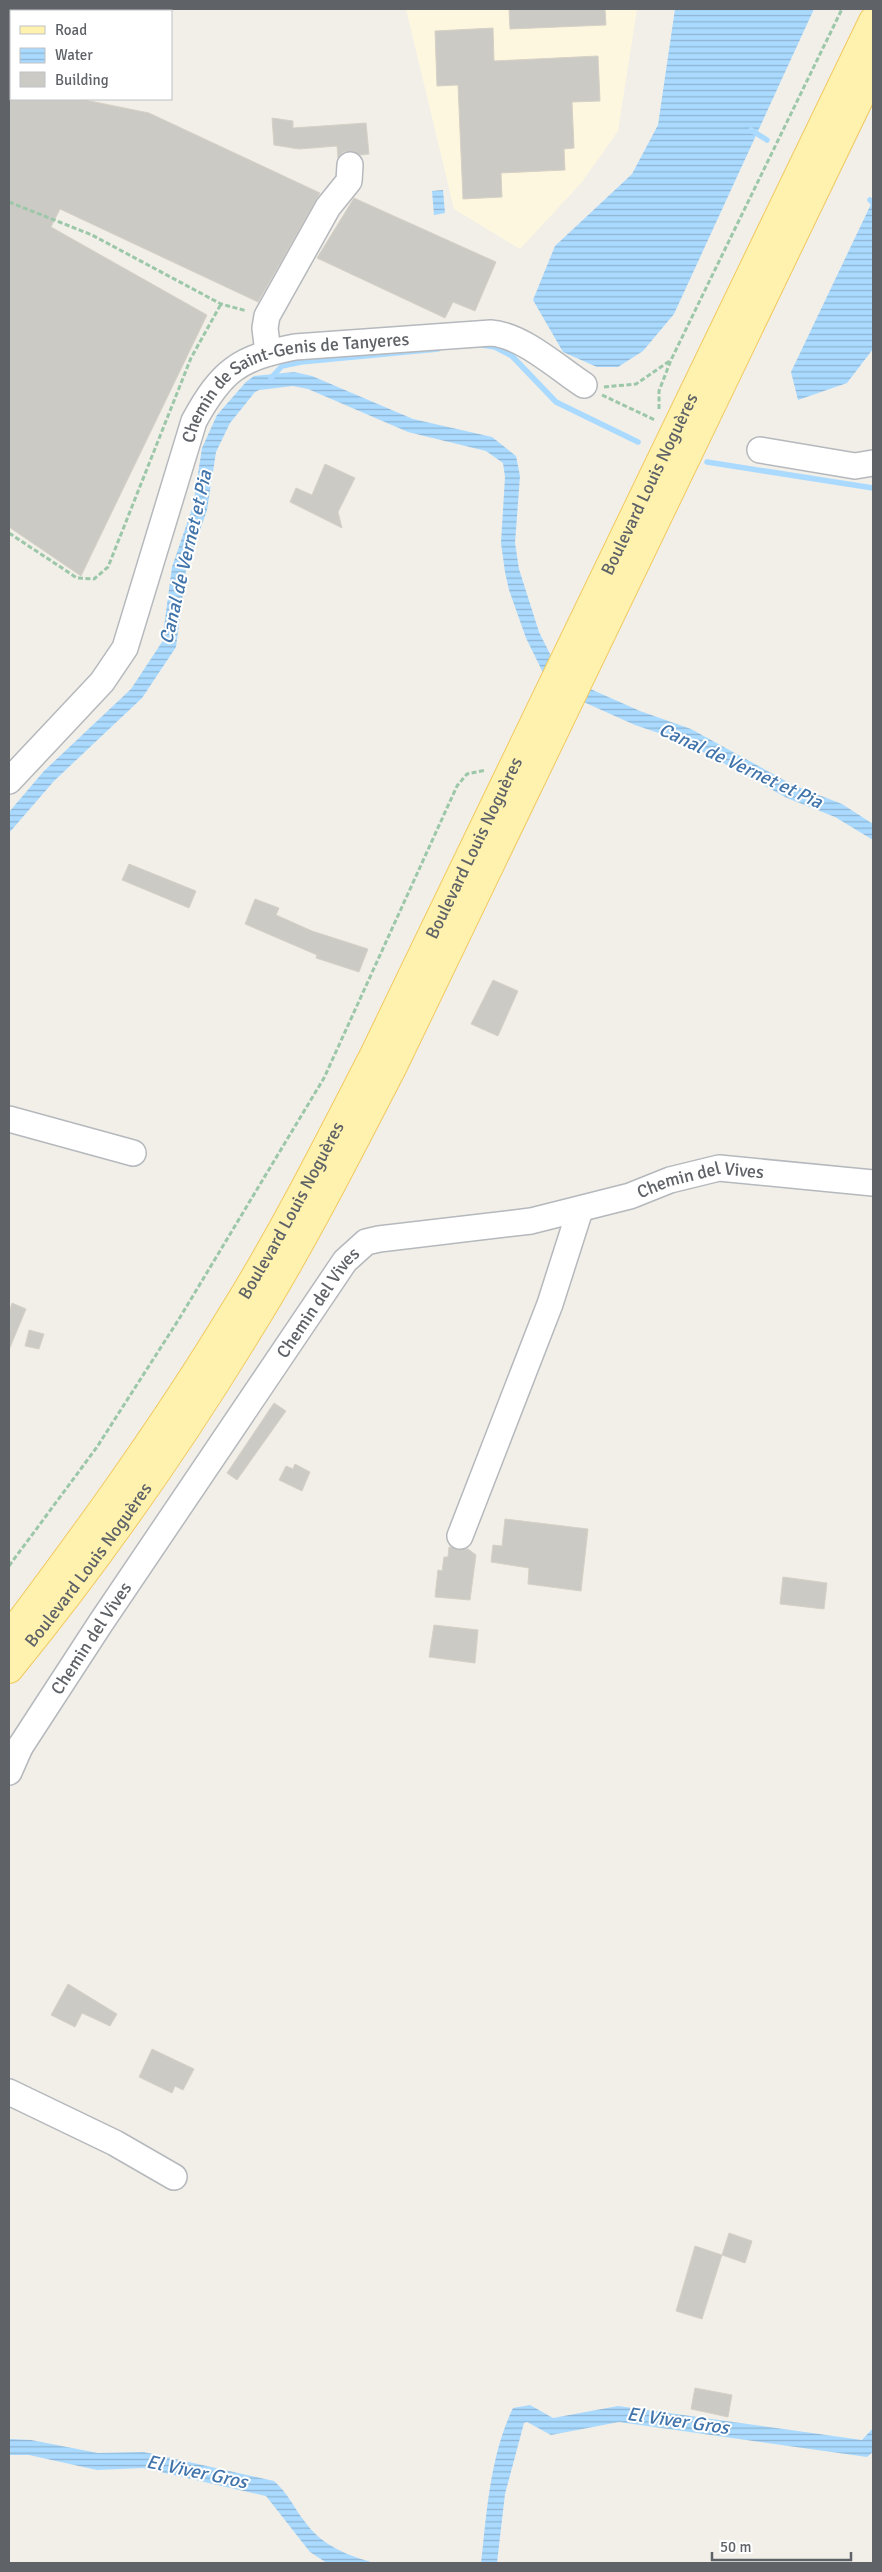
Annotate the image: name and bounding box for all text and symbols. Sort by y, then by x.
legend [10,10,172,100]
text: Road [55,21,87,39]
text: Water [55,46,93,64]
text: Building [55,71,109,89]
street label: Chemin de Saint-Genis de Tanyeres [177,328,410,445]
street label: Boulevard Louis Noguères [596,390,703,579]
water label: Canal de Vernet et Pia [154,467,218,646]
water label: Canal de Vernet et Pia [655,718,827,815]
street label: Boulevard Louis Noguères [421,753,527,943]
street label: Boulevard Louis Noguères [233,1118,349,1303]
street label: Chemin del Vives [634,1157,765,1203]
street label: Chemin del Vives [272,1242,364,1362]
street label: Boulevard Louis Noguères [20,1478,157,1651]
street label: Chemin del Vives [46,1578,136,1699]
water label: El Viver Gros [625,2402,732,2440]
water label: El Viver Gros [144,2450,251,2495]
scale bar [712,2530,851,2562]
text: 50 m [720,2538,751,2556]

